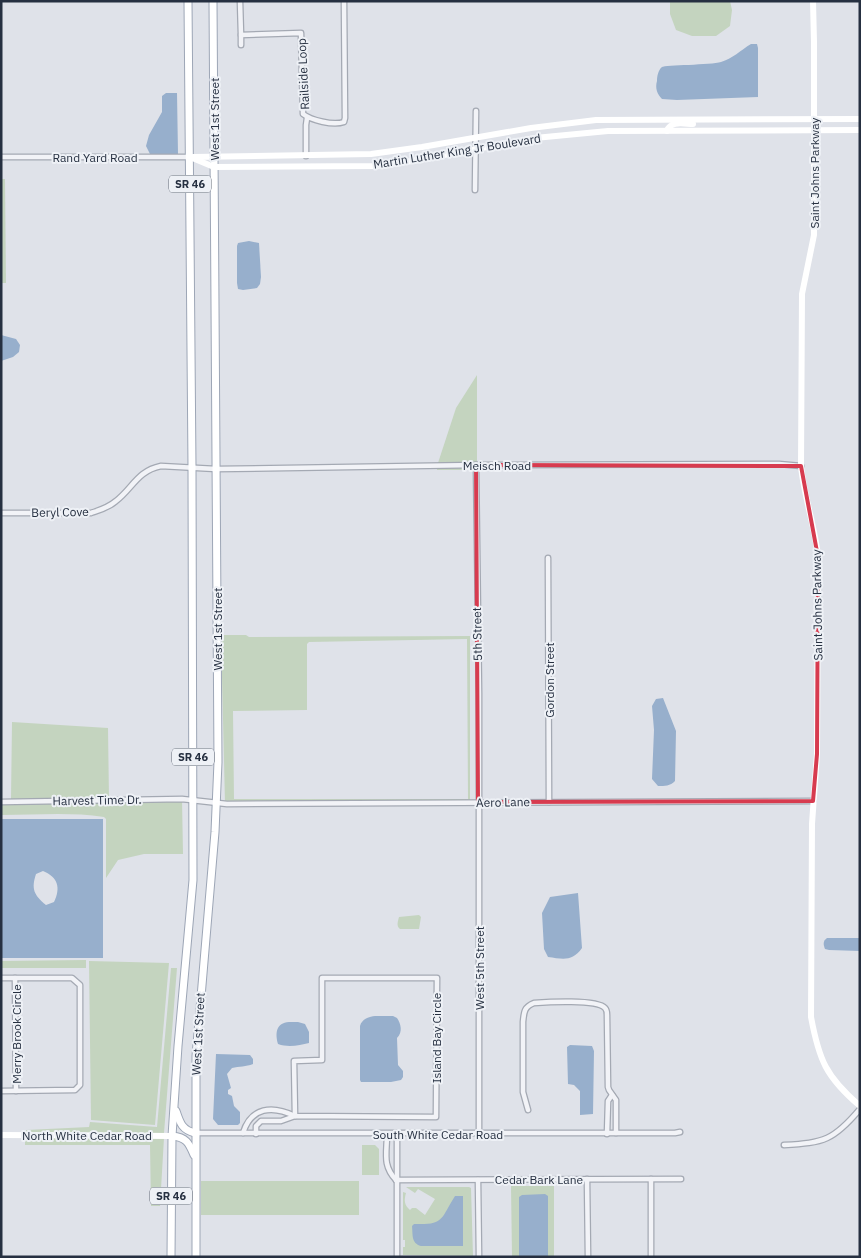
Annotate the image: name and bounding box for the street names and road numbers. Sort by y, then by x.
street label: Railside Loop [294,38,312,110]
street label: West 1st Street [207,78,222,160]
street label: Saint Johns Parkway [807,117,822,229]
street label: Martin Luther King Jr Boulevard [372,130,542,172]
street label: Rand Yard Road [52,150,138,165]
road number: SR 46 [169,175,211,192]
street label: Meisch Road [463,458,531,473]
street label: Beryl Cove [31,504,89,520]
street label: Saint Johns Parkway [809,549,825,661]
street label: West 1st Street [210,588,225,670]
street label: 5th Street [469,607,485,661]
street label: Gordon Street [542,642,557,718]
road number: SR 46 [172,749,214,766]
street label: Harvest Time Dr. [52,792,142,808]
street label: Aero Lane [476,794,531,810]
street label: West 5th Street [472,926,487,1010]
street label: Merry Brook Circle [9,984,24,1084]
street label: West 1st Street [188,992,208,1076]
street label: Island Bay Circle [429,992,444,1083]
street label: South White Cedar Road [373,1127,503,1142]
street label: North White Cedar Road [22,1128,152,1143]
street label: Cedar Bark Lane [495,1172,584,1187]
road number: SR 46 [150,1188,192,1204]

